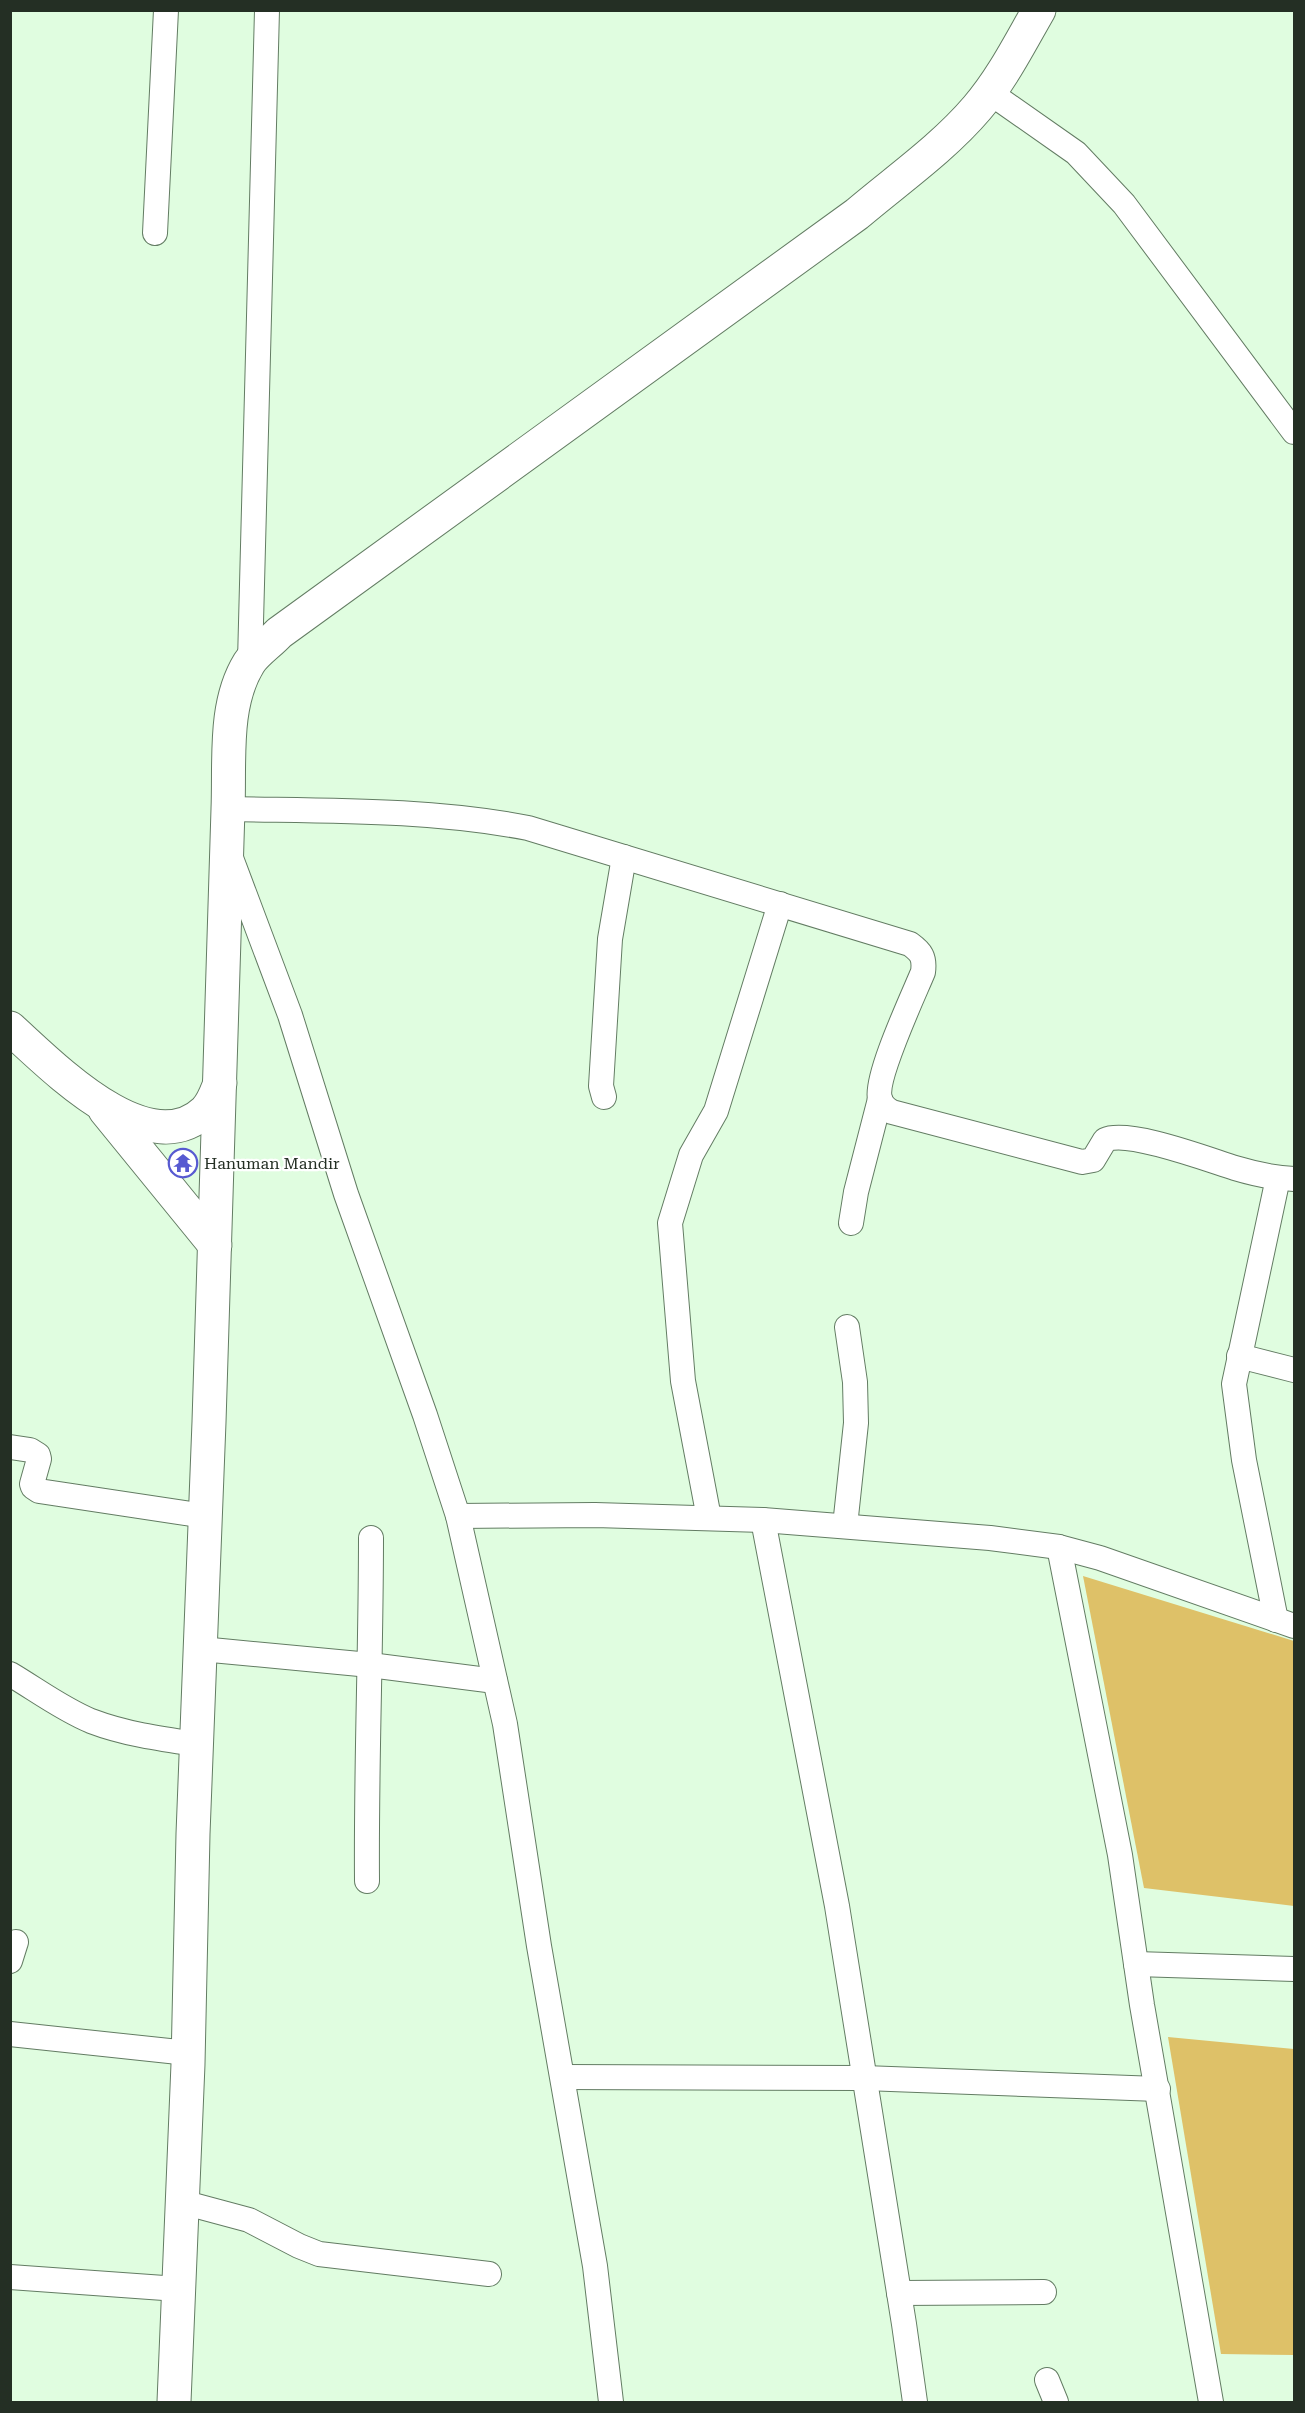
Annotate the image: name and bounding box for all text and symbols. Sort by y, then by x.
temple icon: Hanuman Mandir [167,1147,199,1179]
place label: Hanuman Mandir [204,1154,340,1173]

